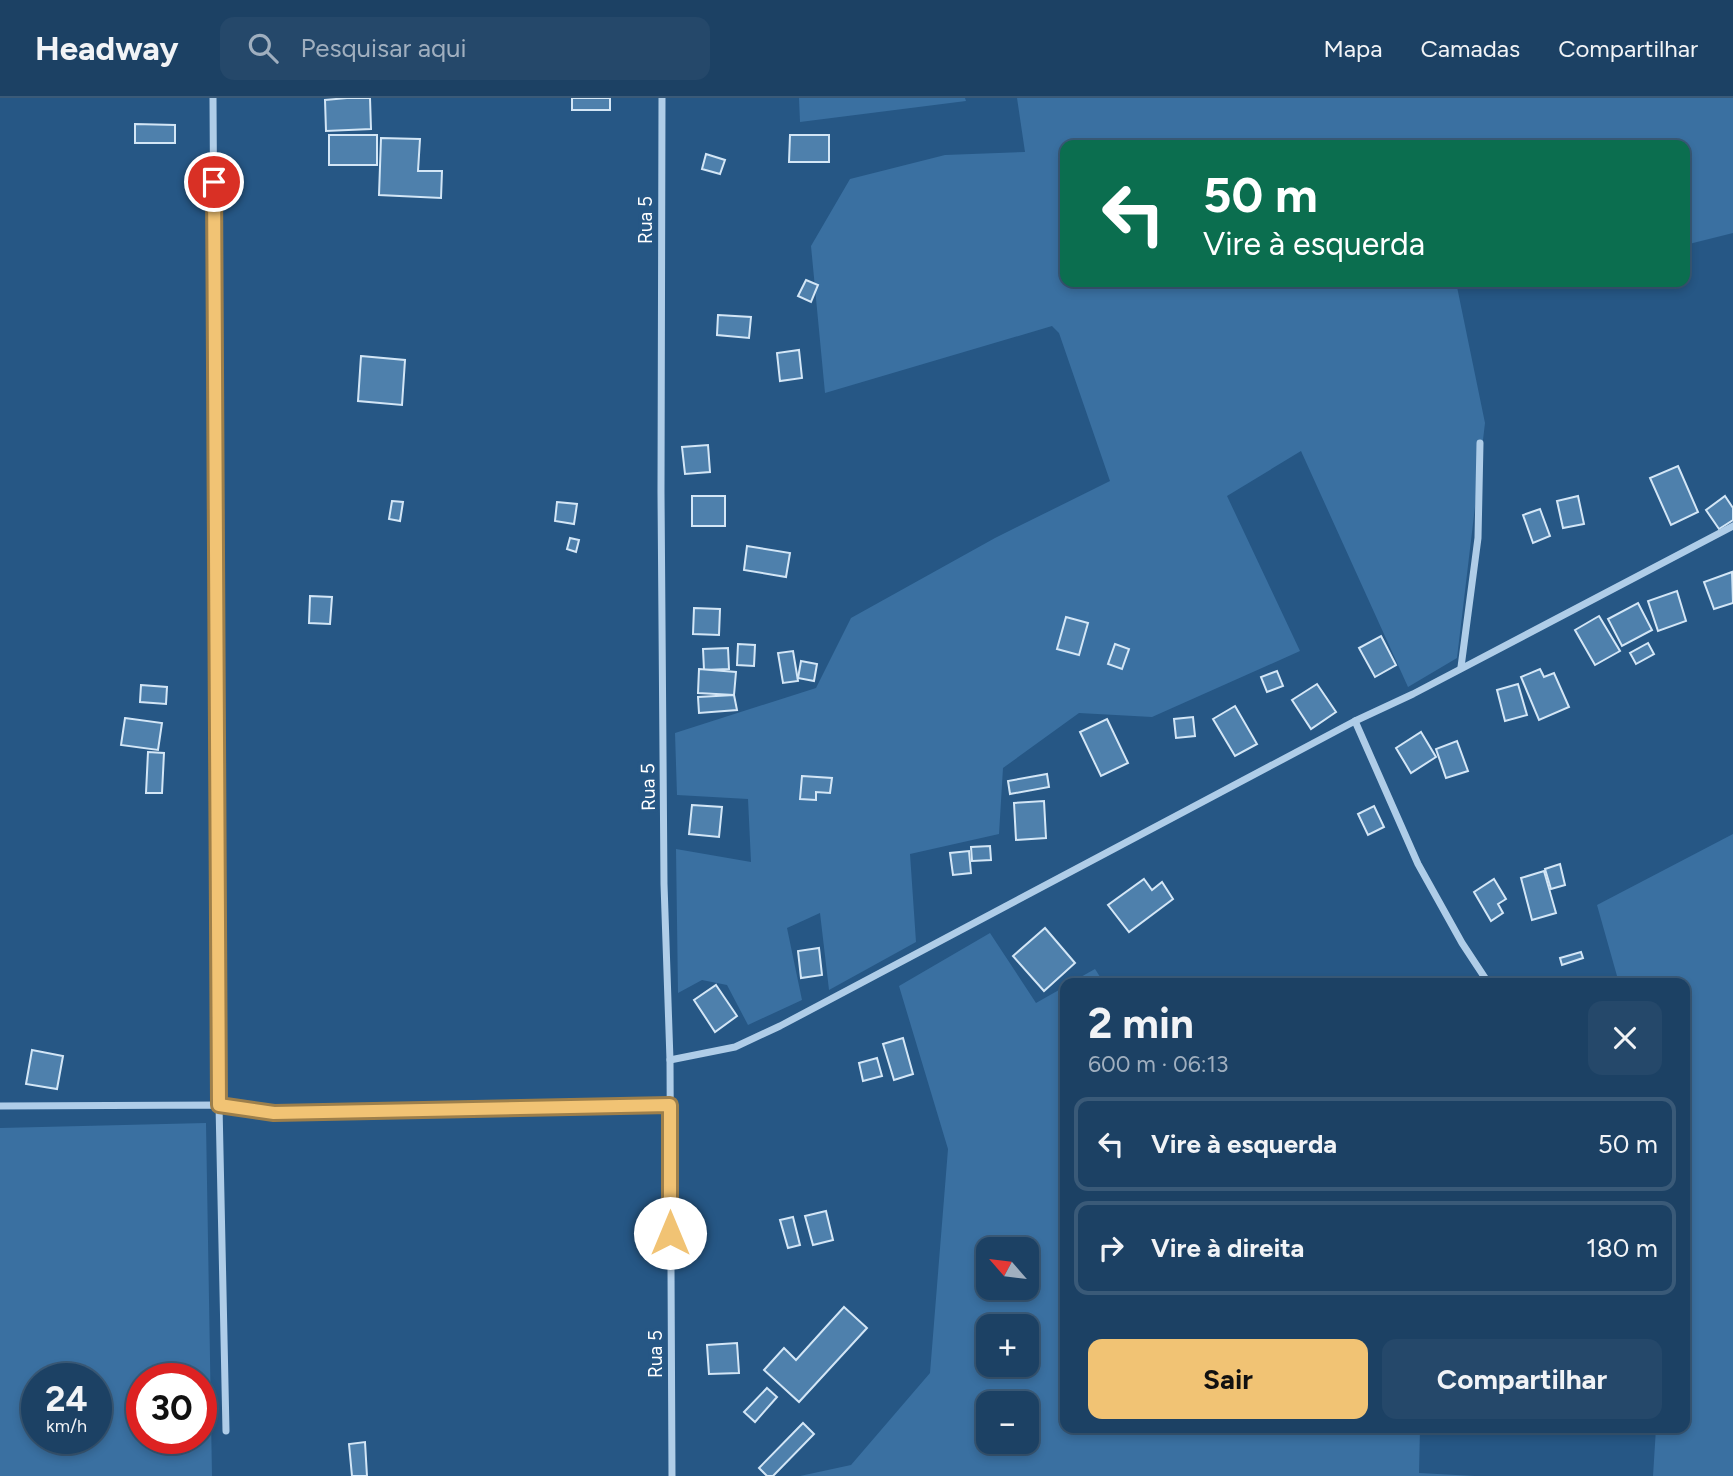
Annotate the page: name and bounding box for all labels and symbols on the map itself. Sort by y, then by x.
pin [184,152,244,212]
street label: Rua 5 [634,196,657,244]
street label: Rua 5 [636,763,660,811]
position arrow [633,1196,707,1270]
north arrow [976,1237,1040,1300]
street label: Rua 5 [644,1330,667,1378]
speed limit sign: 30 [126,1363,217,1454]

